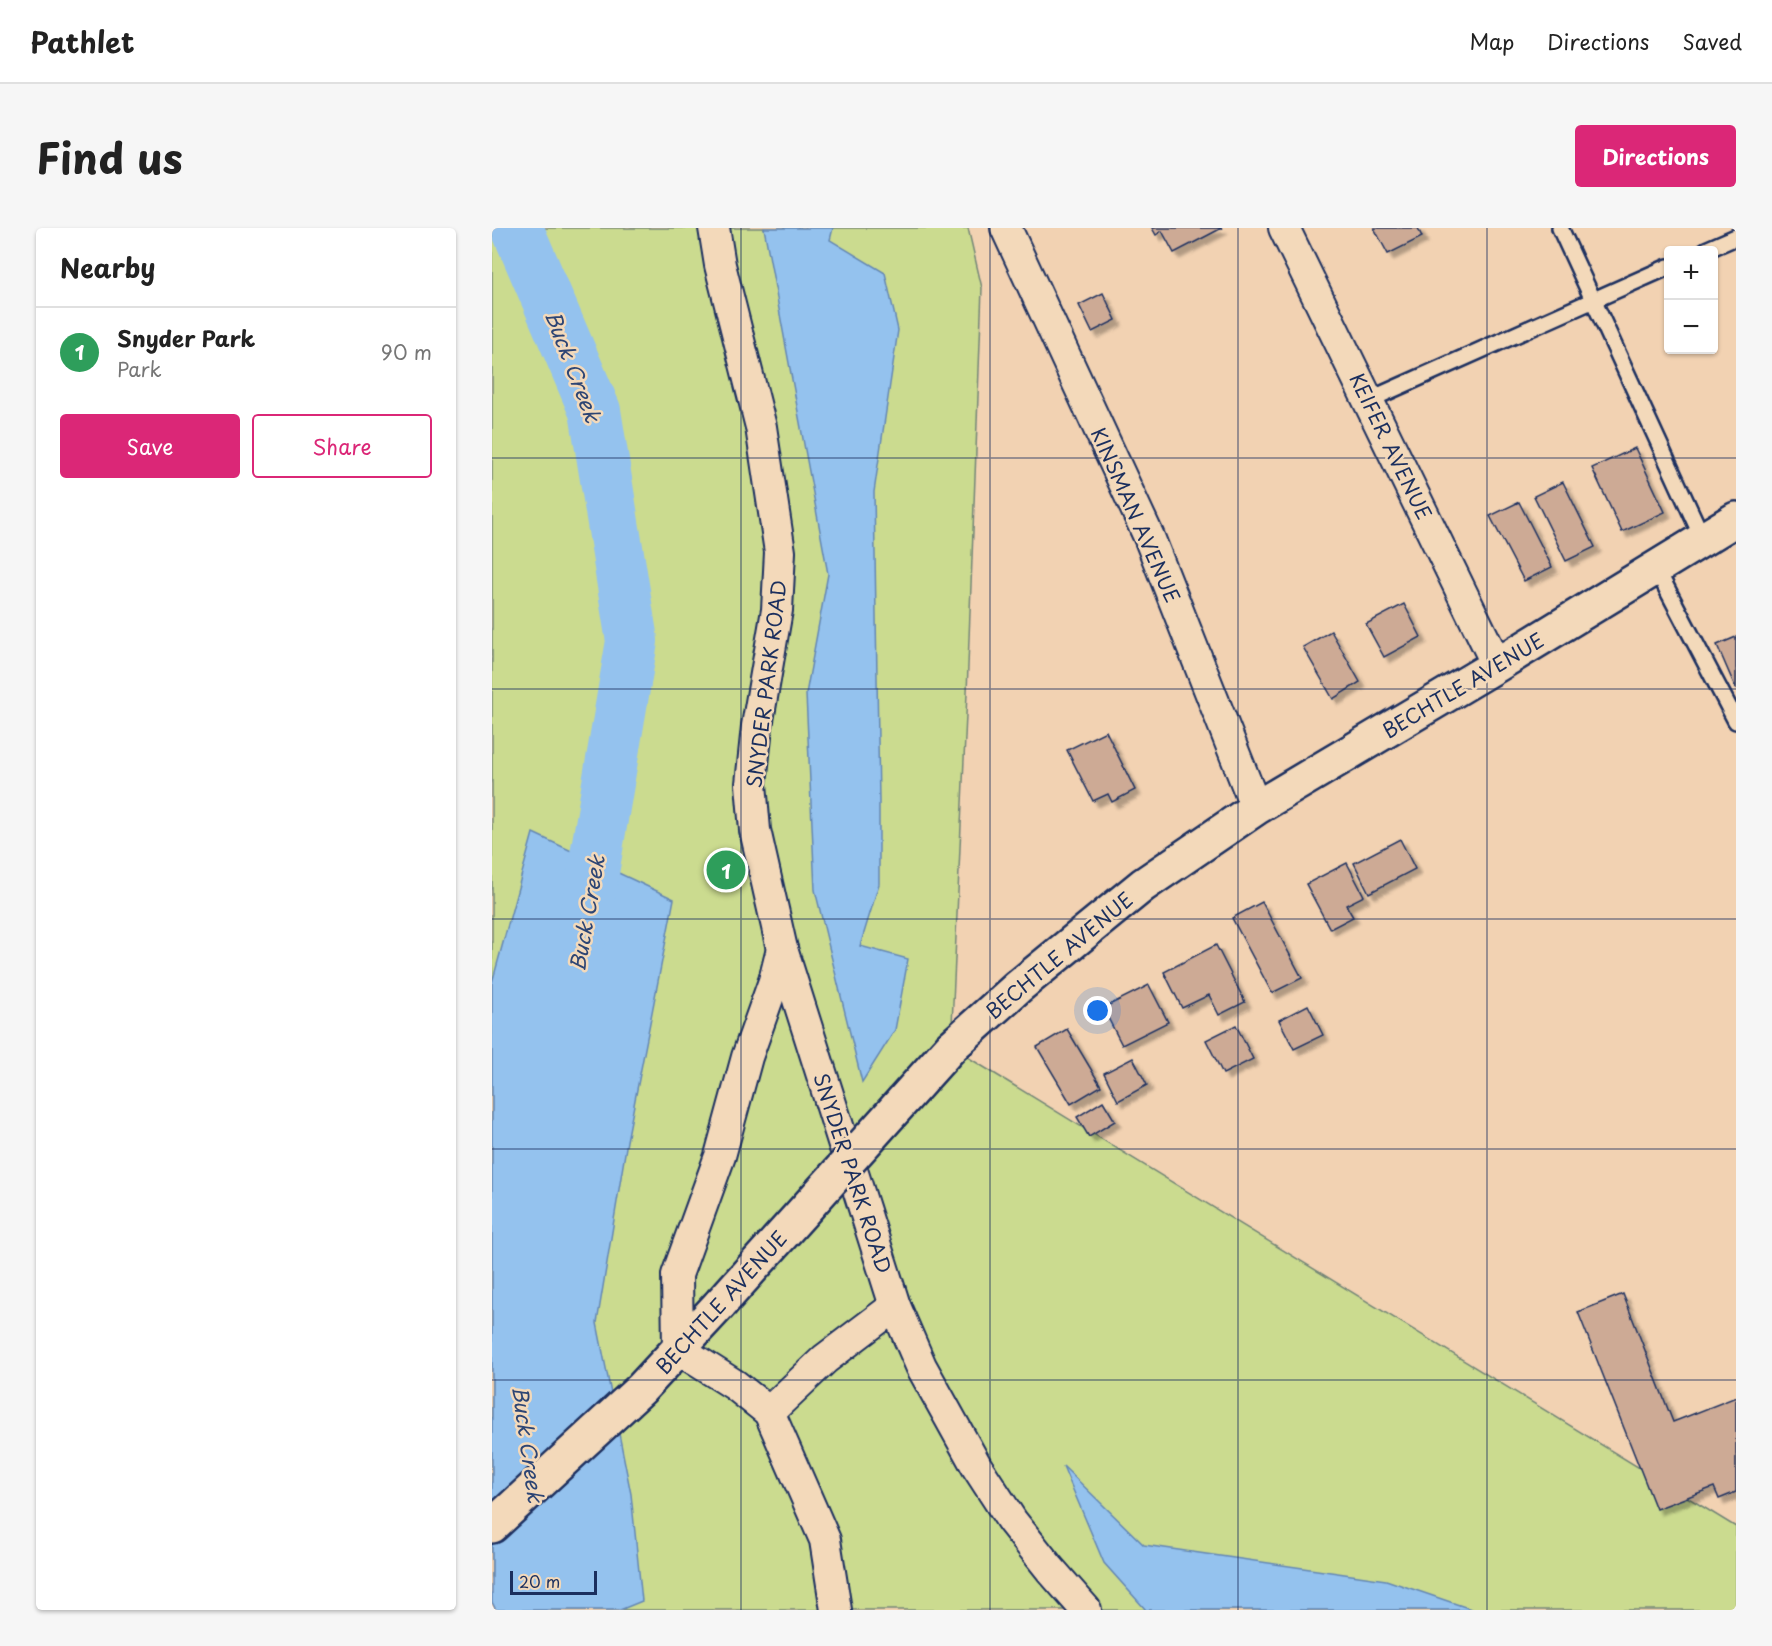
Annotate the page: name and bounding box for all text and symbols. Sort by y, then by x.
text: Pathlet [30,20,134,63]
text: Map [1469,25,1514,57]
text: Directions [1547,25,1649,57]
text: Saved [1682,25,1742,57]
text: Find us [36,125,183,188]
button: Directions [1575,125,1736,187]
map controls [1664,246,1718,354]
button: + [1664,246,1718,300]
text: Nearby [60,248,155,287]
button: − [1664,300,1718,354]
water label: Buck Creek [538,306,610,428]
text: Snyder Park [117,321,255,354]
text: 1 [75,337,84,367]
text: 90 m [381,337,432,367]
text: Park [117,354,162,384]
street label: KEIFER AVENUE [1342,367,1440,525]
button: Save [60,414,240,478]
button: Share [252,414,432,478]
street label: KINSMAN AVENUE [1084,423,1188,607]
street label: SNYDER PARK ROAD [738,578,794,790]
street label: BECHTLE AVENUE [1376,625,1550,745]
pin: 1 [706,848,746,892]
water label: Buck Creek [560,851,612,974]
street label: BECHTLE AVENUE [979,884,1139,1026]
your location [1083,996,1112,1025]
street label: SNYDER PARK ROAD [806,1069,900,1277]
street label: BECHTLE AVENUE [648,1224,794,1380]
water label: Buck Creek [505,1384,553,1505]
scale bar [510,1568,597,1596]
text: 20 m [519,1569,560,1593]

